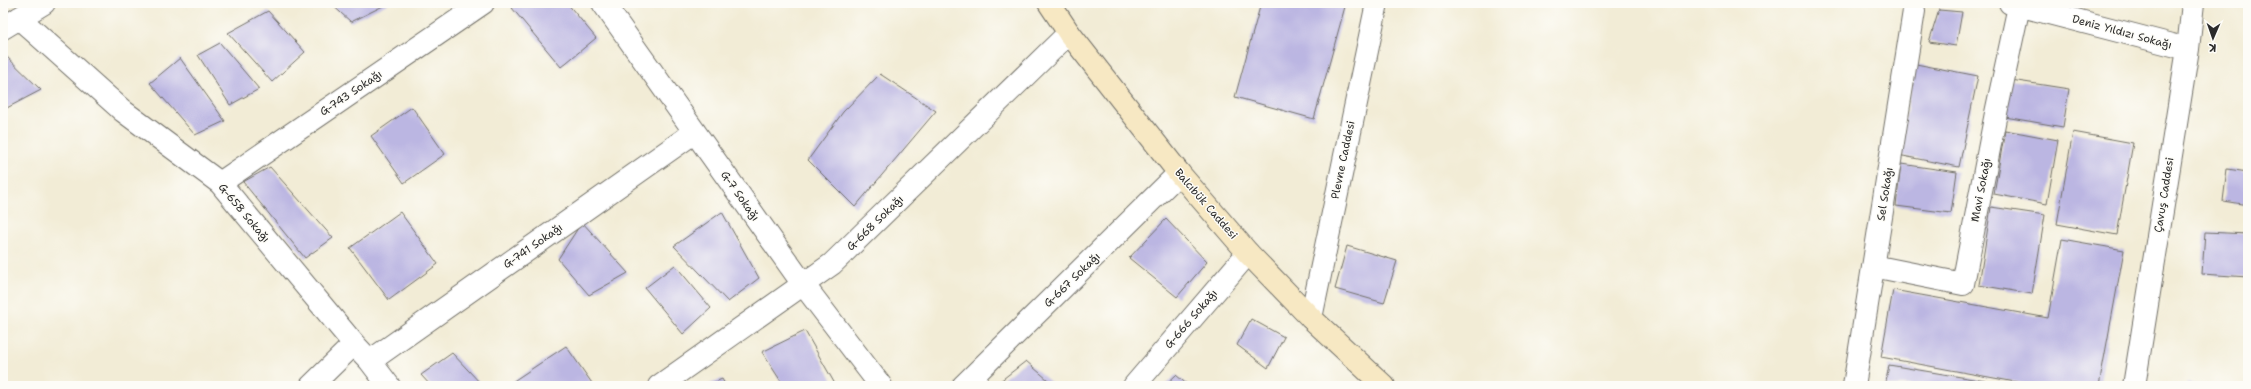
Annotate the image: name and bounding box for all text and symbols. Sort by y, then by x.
street label: Deniz Yıldızı Sokağı [2070,11,2174,53]
north arrow [2193,18,2233,58]
text: K [2208,40,2217,55]
street label: G-743 Sokağı [317,67,385,119]
street label: Plevne Caddesi [1327,119,1359,201]
street label: Çavuş Caddesi [2151,156,2177,234]
street label: Mavi Sokağı [1967,157,1995,223]
street label: Balcıbük Caddesi [1171,165,1241,243]
street label: Sel Sokağı [1873,166,1897,222]
street label: G-7 Sokağı [717,168,763,224]
street label: G-658 Sokağı [215,180,273,246]
street label: G-668 Sokağı [843,192,907,254]
street label: G-741 Sokağı [500,220,566,272]
street label: G-667 Sokağı [1041,249,1103,311]
street label: G-666 Sokağı [1161,286,1221,352]

